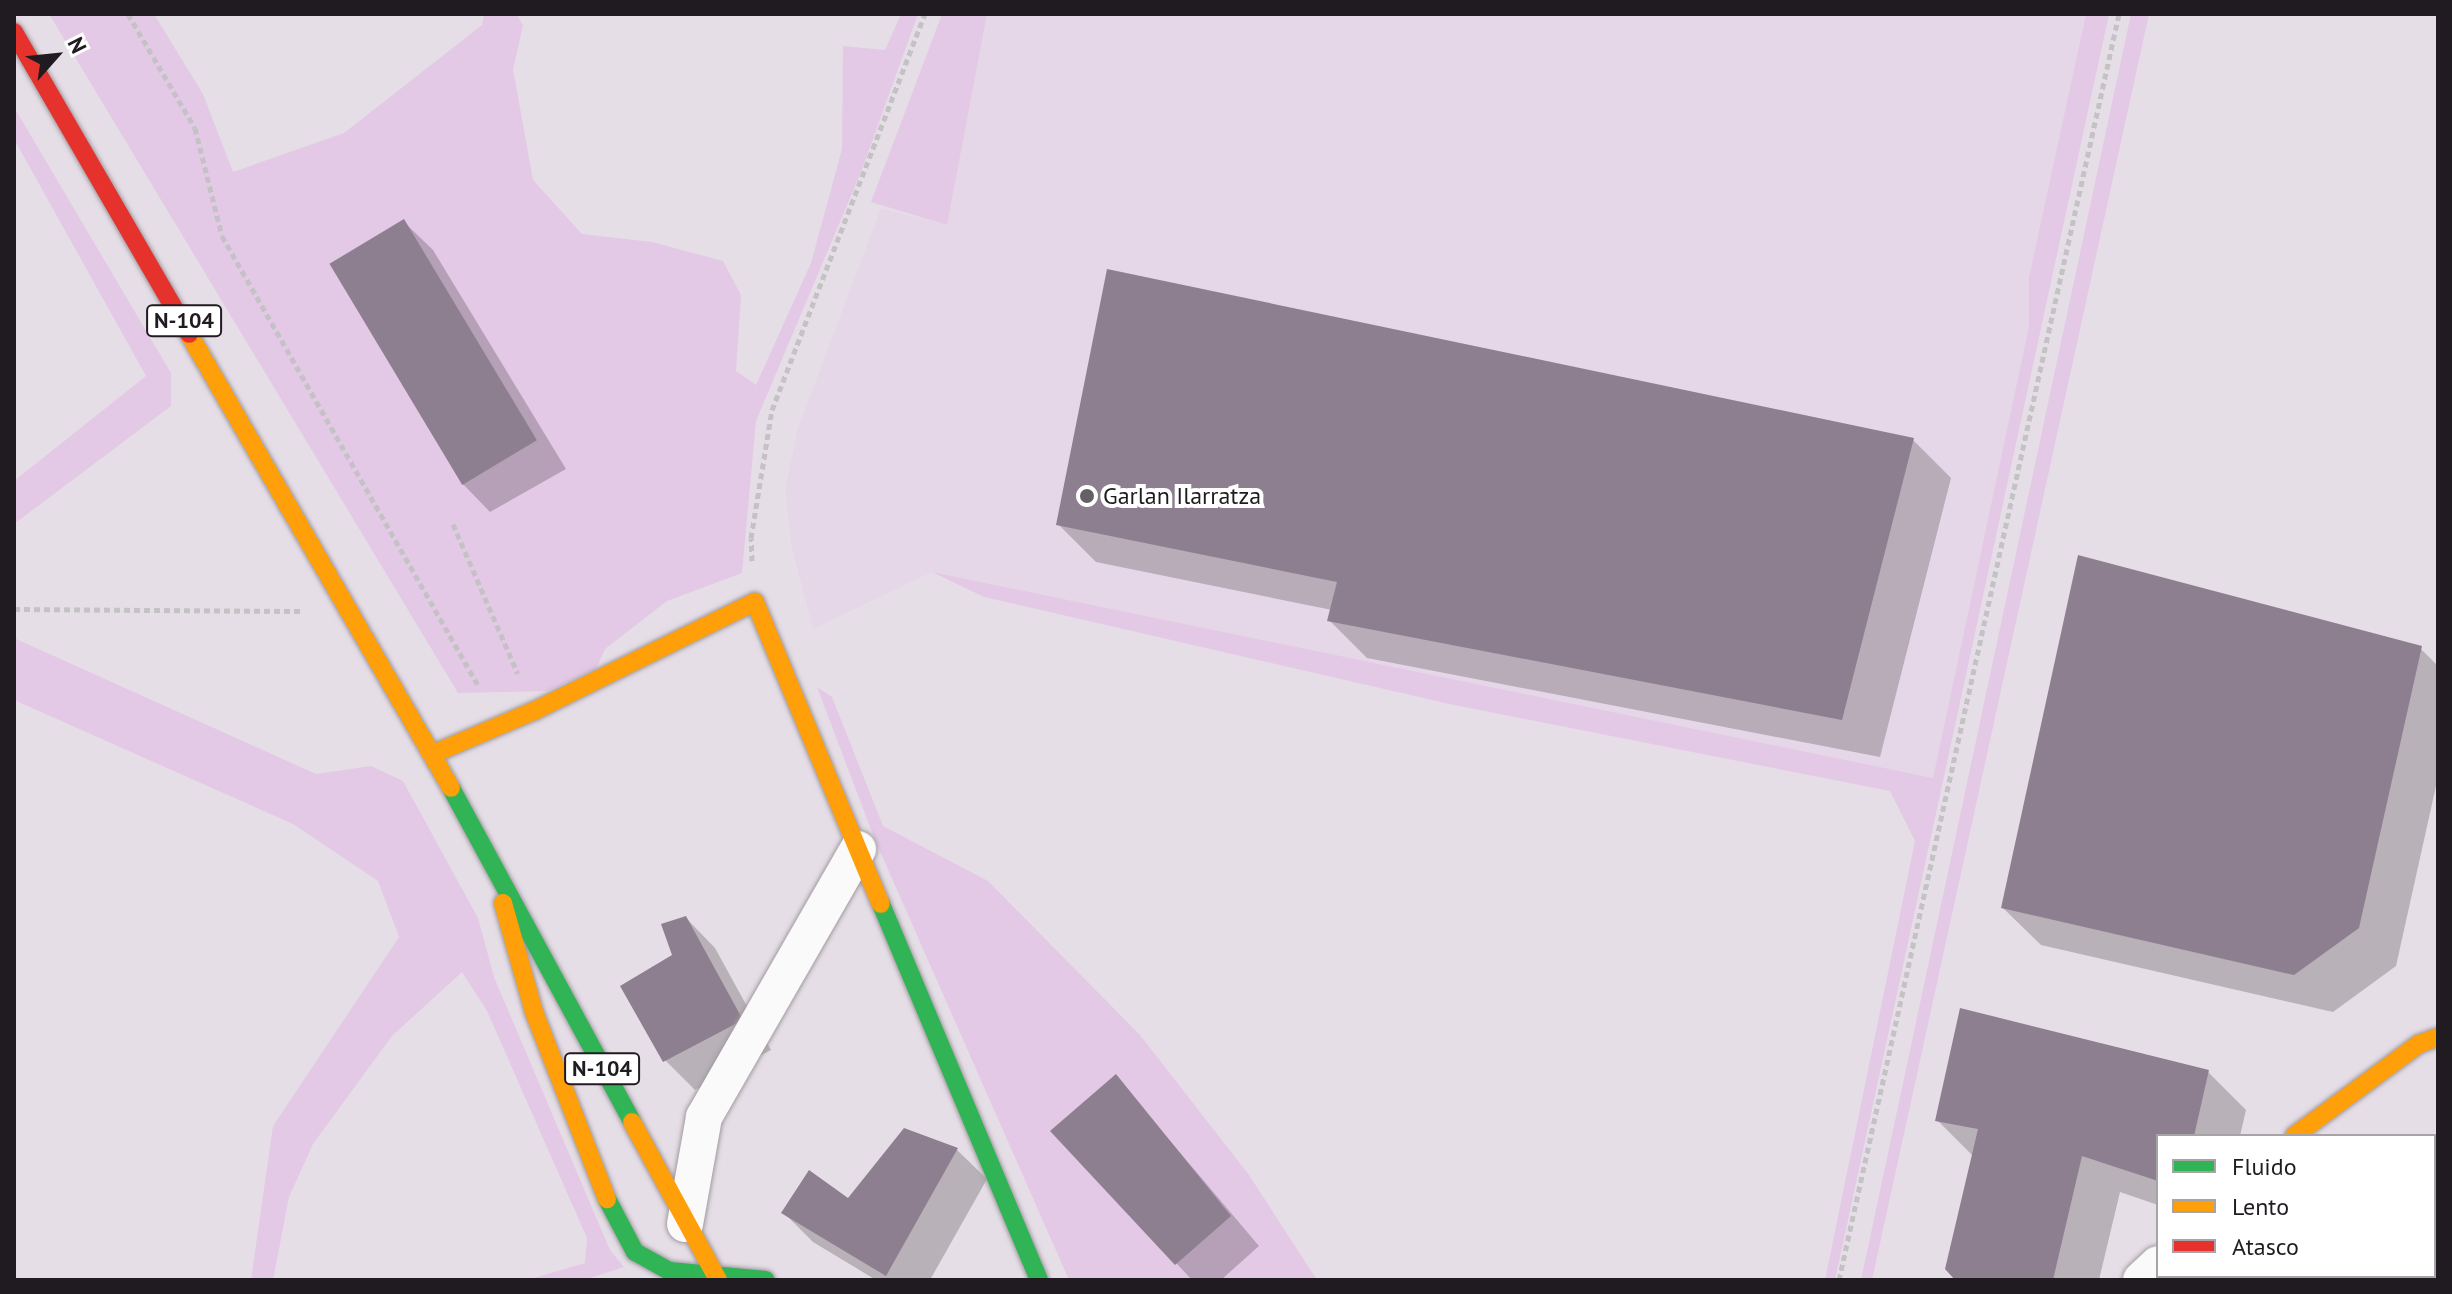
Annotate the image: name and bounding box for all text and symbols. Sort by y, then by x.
north arrow [16,16,96,96]
text: N [62,32,93,58]
road number: N-104 [146,303,222,339]
place label: Garlan Ilarratza [1103,482,1261,510]
marker: Garlan Ilarratza [1078,487,1096,505]
road number: N-104 [564,1051,640,1087]
legend [2156,1134,2436,1278]
text: Fluido [2232,1151,2297,1182]
text: Lento [2232,1191,2289,1222]
text: Atasco [2232,1231,2299,1262]

